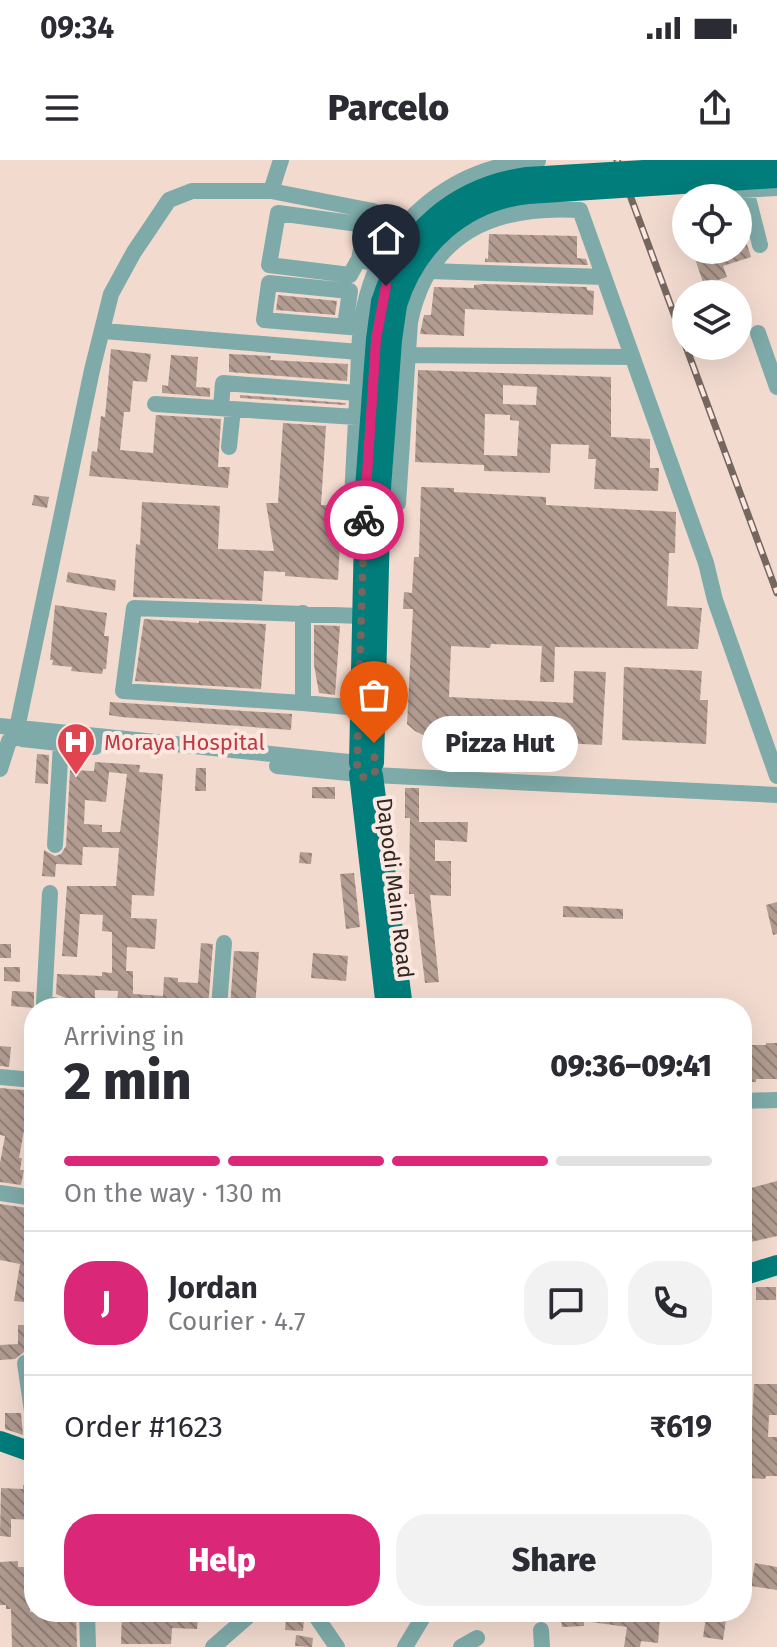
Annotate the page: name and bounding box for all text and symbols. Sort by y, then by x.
text: 09:34 [40,10,114,46]
icon: menu [40,86,84,130]
text: Parcelo [328,86,449,130]
icon: share [693,86,737,130]
map controls [672,184,752,360]
button: locate [672,184,752,264]
pin [352,204,420,286]
icon: home [364,216,408,260]
button: layers [672,280,752,360]
courier [324,480,404,560]
icon: bike [342,498,386,542]
pin [340,661,408,743]
icon: bag [352,673,396,717]
callout: Pizza Hut [422,715,578,771]
hospital icon: Moraya Hospital [55,721,97,776]
text: Pizza Hut [445,728,555,759]
place label: Moraya Hospital [104,729,265,756]
street label: Dapodi Main Road [371,796,419,980]
text: Arriving in [64,1021,185,1052]
text: 09:36–09:41 [550,1048,712,1084]
text: 2 min [64,1050,191,1113]
text: On the way · 130 m [64,1178,283,1209]
button: chat [524,1261,608,1345]
button: phone [628,1261,712,1345]
text: Jordan [168,1270,258,1306]
text: J [101,1285,111,1321]
text: Courier · 4.7 [168,1306,306,1337]
text: Order #1623 [64,1409,223,1445]
text: ₹619 [650,1409,712,1445]
button: Help [64,1514,380,1606]
button: Share [396,1514,712,1606]

